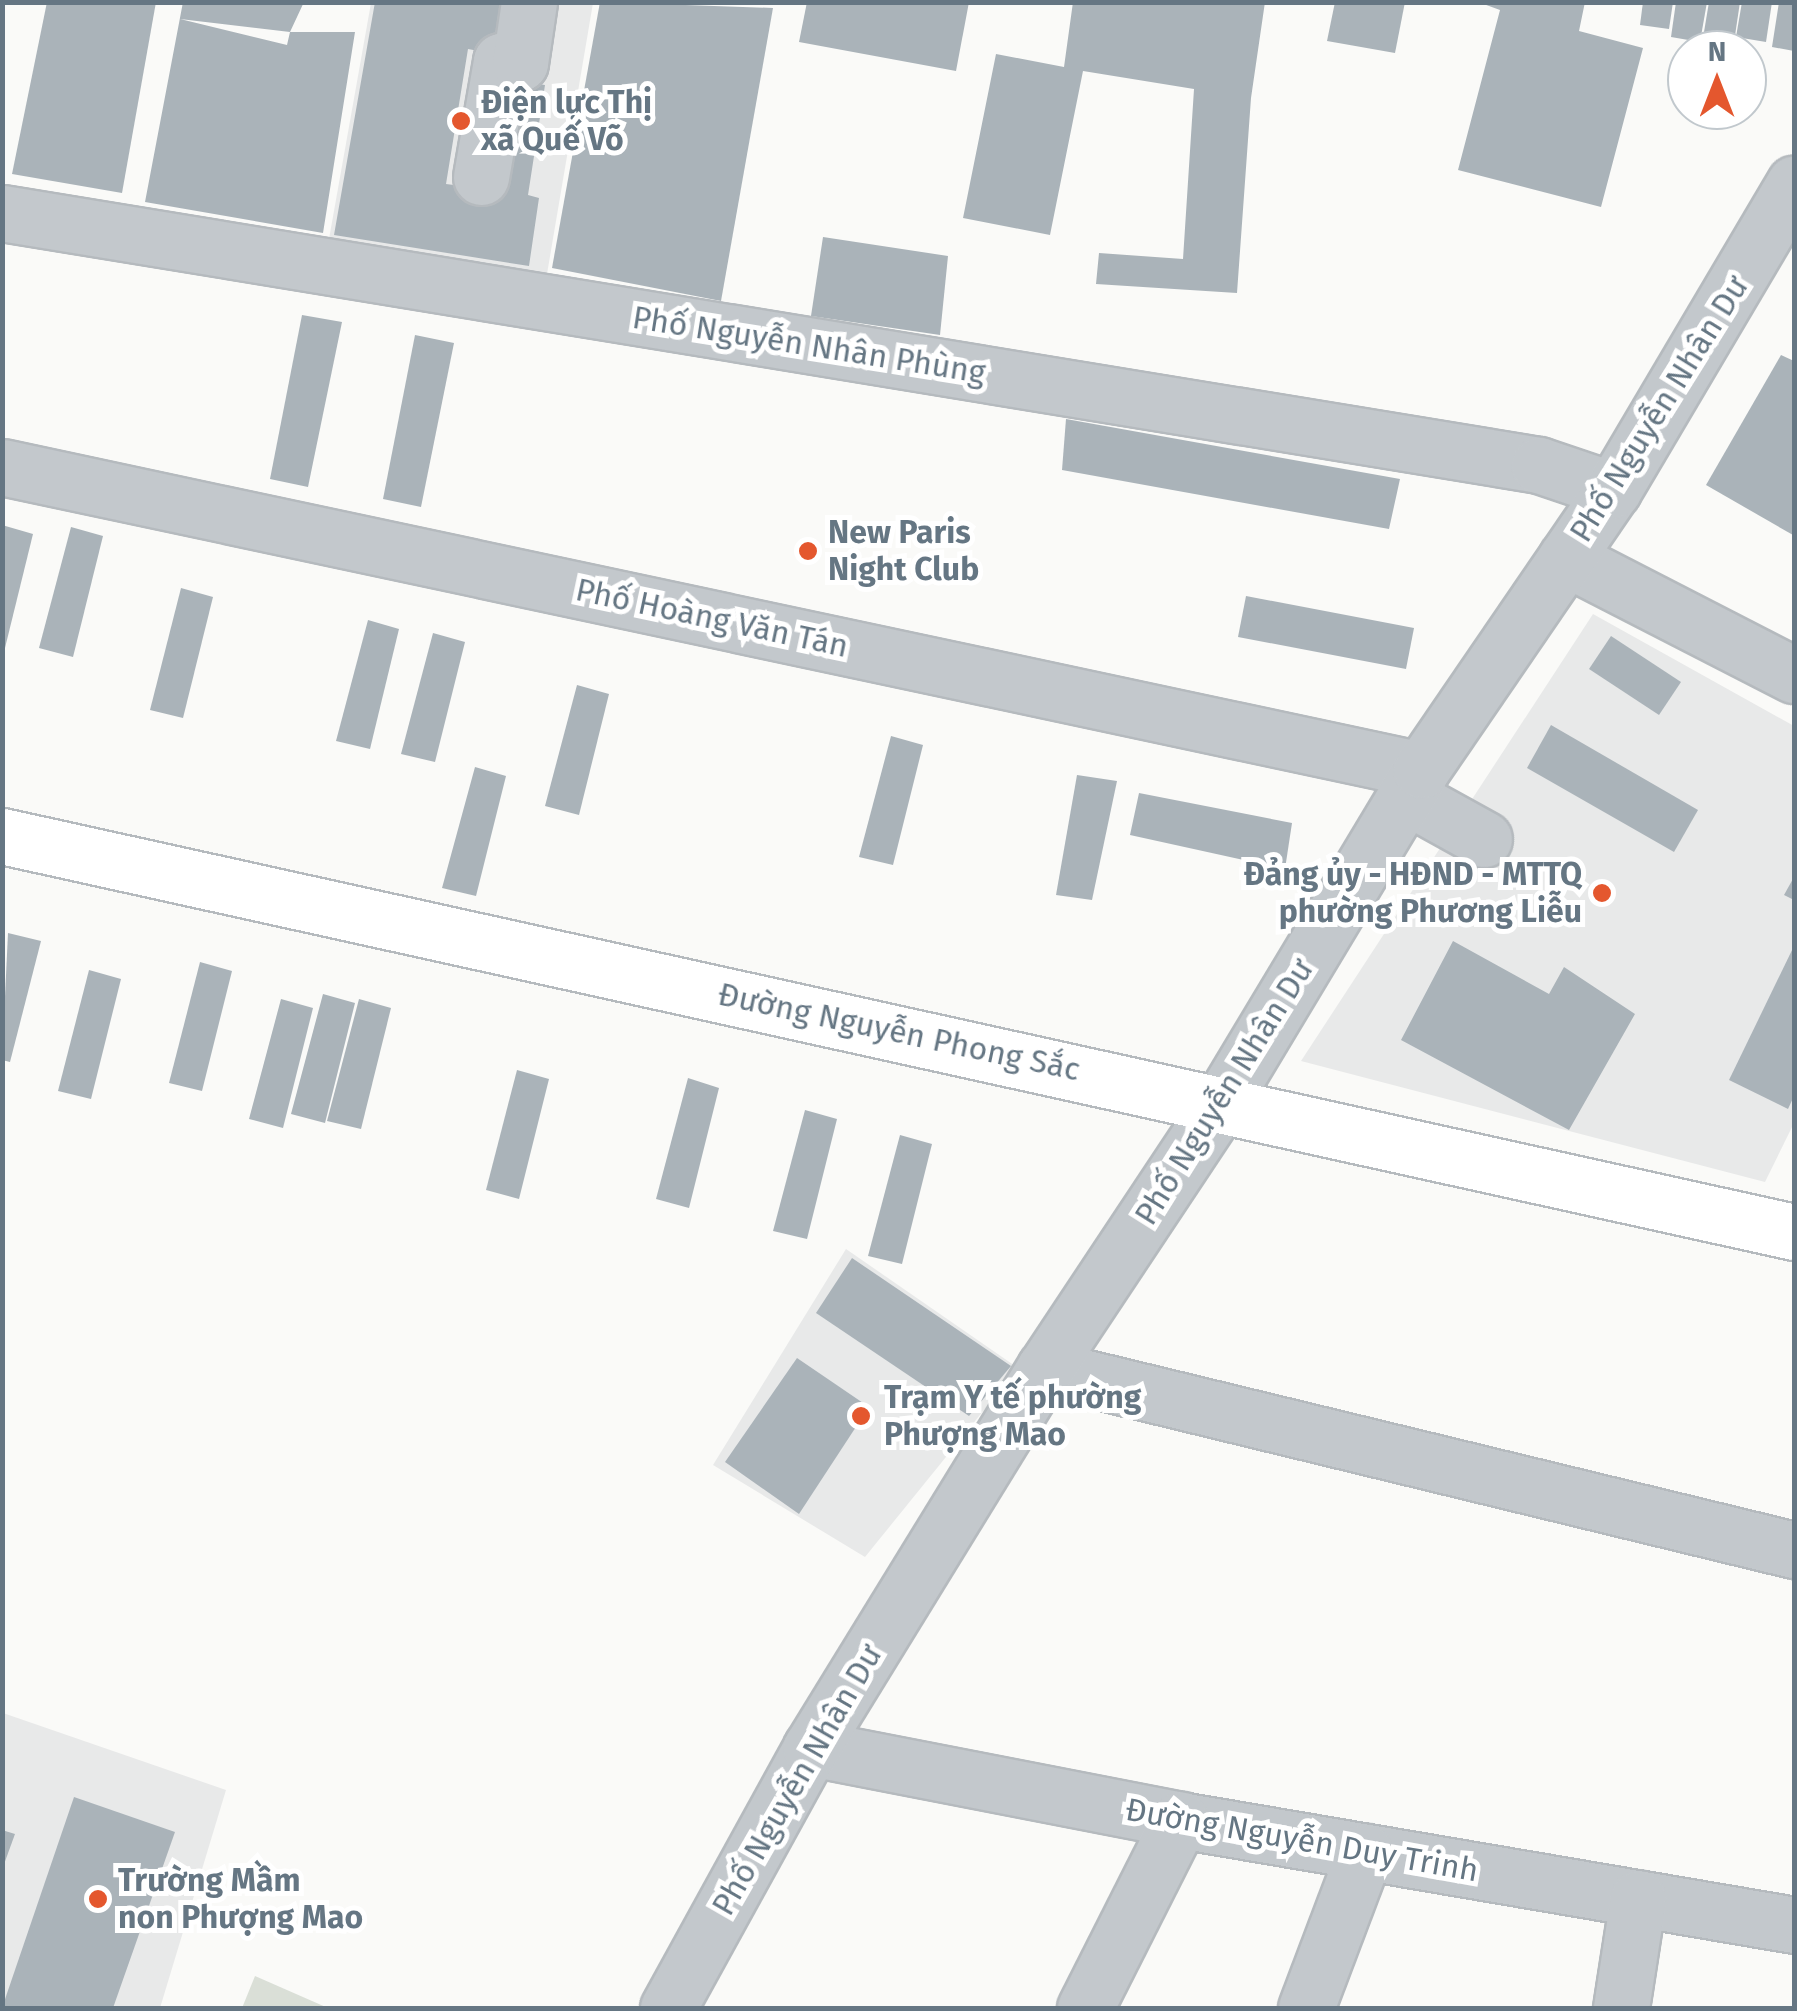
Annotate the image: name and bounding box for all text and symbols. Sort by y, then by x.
north arrow [1667,30,1767,130]
text: N [1708,35,1726,68]
place label: Điện lực Thị xã Quế Võ [481,84,652,159]
marker: Điện lực Thị xã Quế Võ [450,110,472,132]
street label: Phố Nguyễn Nhân Dư [1562,269,1756,549]
street label: Phố Nguyễn Nhân Phùng [630,298,988,392]
place label: New Paris Night Club [828,514,979,589]
marker: New Paris Night Club [797,540,819,562]
street label: Phố Hoàng Văn Tán [572,570,852,666]
place label: Đảng ủy - HĐND - MTTQ phường Phương Liễu [1244,856,1582,931]
marker: Đảng ủy - HĐND - MTTQ phường Phương Liễu [1591,882,1613,904]
street label: Phố Nguyễn Nhân Dư [1127,952,1321,1232]
street label: Đường Nguyễn Phong Sắc [715,975,1083,1089]
place label: Trạm Y tế phường Phượng Mao [884,1379,1141,1454]
marker: Trạm Y tế phường Phượng Mao [848,1403,874,1429]
street label: Phố Nguyễn Nhân Dư [704,1638,890,1922]
street label: Đường Nguyễn Duy Trinh [1123,1790,1481,1890]
place label: Trường Mầm non Phượng Mao [118,1862,363,1937]
marker: Trường Mầm non Phượng Mao [87,1888,109,1910]

